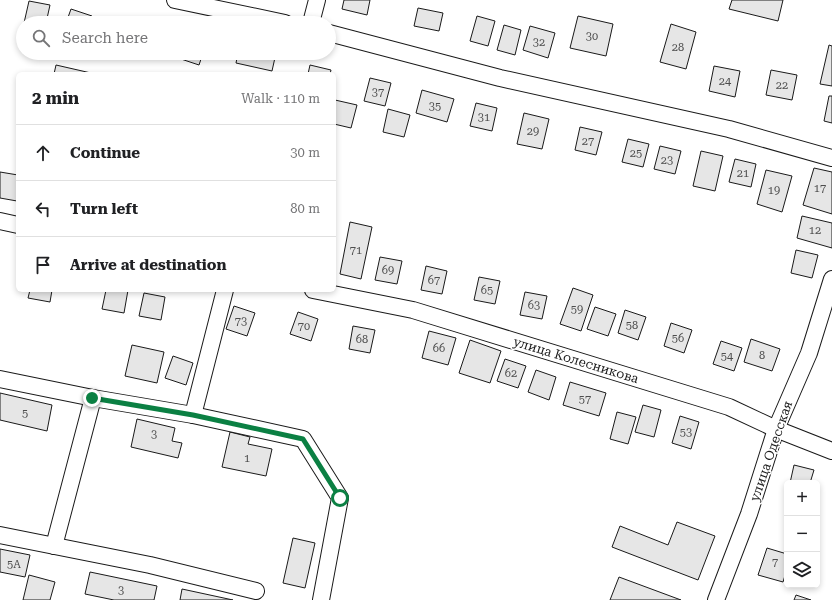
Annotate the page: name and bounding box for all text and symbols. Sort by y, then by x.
search box [16,16,336,60]
icon: search [30,27,52,49]
text: Search here [62,29,148,47]
house number: 30 [586,30,598,43]
house number: 32 [533,36,545,49]
house number: 28 [672,41,684,54]
house number: 24 [719,75,732,88]
house number: 22 [776,79,788,92]
house number: 37 [372,86,384,99]
text: 2 min [32,88,79,108]
text: Walk · 110 m [241,91,320,106]
house number: 35 [429,100,441,113]
house number: 31 [478,111,490,124]
house number: 29 [527,125,539,138]
house number: 27 [582,135,594,148]
icon: ahead [32,142,54,164]
text: Continue [70,144,140,162]
text: 30 m [290,145,320,160]
house number: 25 [630,147,642,160]
house number: 23 [661,154,673,167]
house number: 21 [737,167,749,180]
house number: 17 [814,182,826,195]
house number: 19 [768,184,780,197]
icon: left [32,198,54,220]
text: Turn left [70,200,138,218]
text: 80 m [290,201,320,216]
house number: 12 [809,224,821,237]
house number: 71 [350,244,362,257]
icon: arrive [32,254,54,276]
text: Arrive at destination [70,256,226,274]
house number: 69 [382,264,394,277]
house number: 67 [428,274,440,287]
house number: 65 [481,284,493,297]
house number: 63 [528,299,540,312]
house number: 59 [571,303,583,316]
house number: 73 [235,315,247,328]
house number: 58 [626,319,638,332]
house number: 70 [298,320,310,333]
house number: 56 [672,332,684,345]
house number: 68 [356,333,368,346]
street label: улица Колесникова [512,334,640,386]
house number: 66 [433,342,445,355]
house number: 8 [759,349,765,362]
house number: 54 [721,350,734,363]
house number: 62 [505,367,517,380]
route end [83,389,101,407]
house number: 57 [579,393,591,406]
street label: улица Одесская [747,399,795,503]
house number: 5 [22,407,28,420]
house number: 53 [680,426,692,439]
house number: 3 [151,428,157,441]
house number: 1 [244,452,250,465]
map controls [784,480,820,588]
button: + [784,480,820,516]
route start [331,489,349,507]
button: − [784,516,820,552]
button: layers [784,552,820,588]
house number: 7 [772,556,778,569]
house number: 5А [7,558,21,571]
house number: 3 [118,584,124,597]

